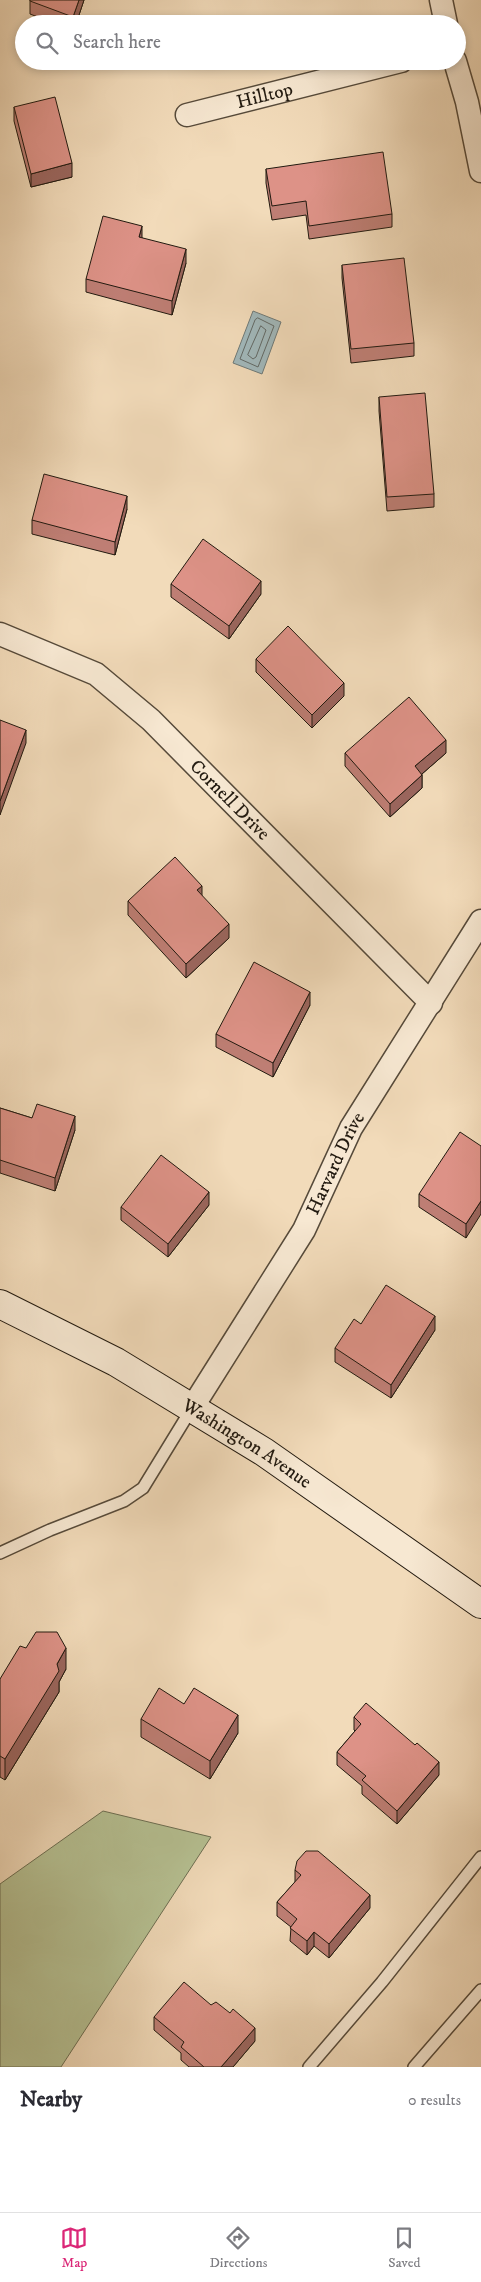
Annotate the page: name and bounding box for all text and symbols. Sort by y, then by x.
search box [15,15,466,70]
icon: search [33,29,61,57]
text: Search here [73,31,161,54]
street label: Hilltop [234,77,295,114]
street label: Cornell Drive [185,755,275,845]
street label: Harvard Drive [301,1108,370,1218]
street label: Washington Avenue [177,1393,316,1493]
text: Nearby [20,2087,82,2113]
text: 0 results [408,2090,461,2110]
tab: Map [60,2224,88,2272]
tab: Directions [209,2224,267,2272]
tab: Saved [388,2224,421,2272]

